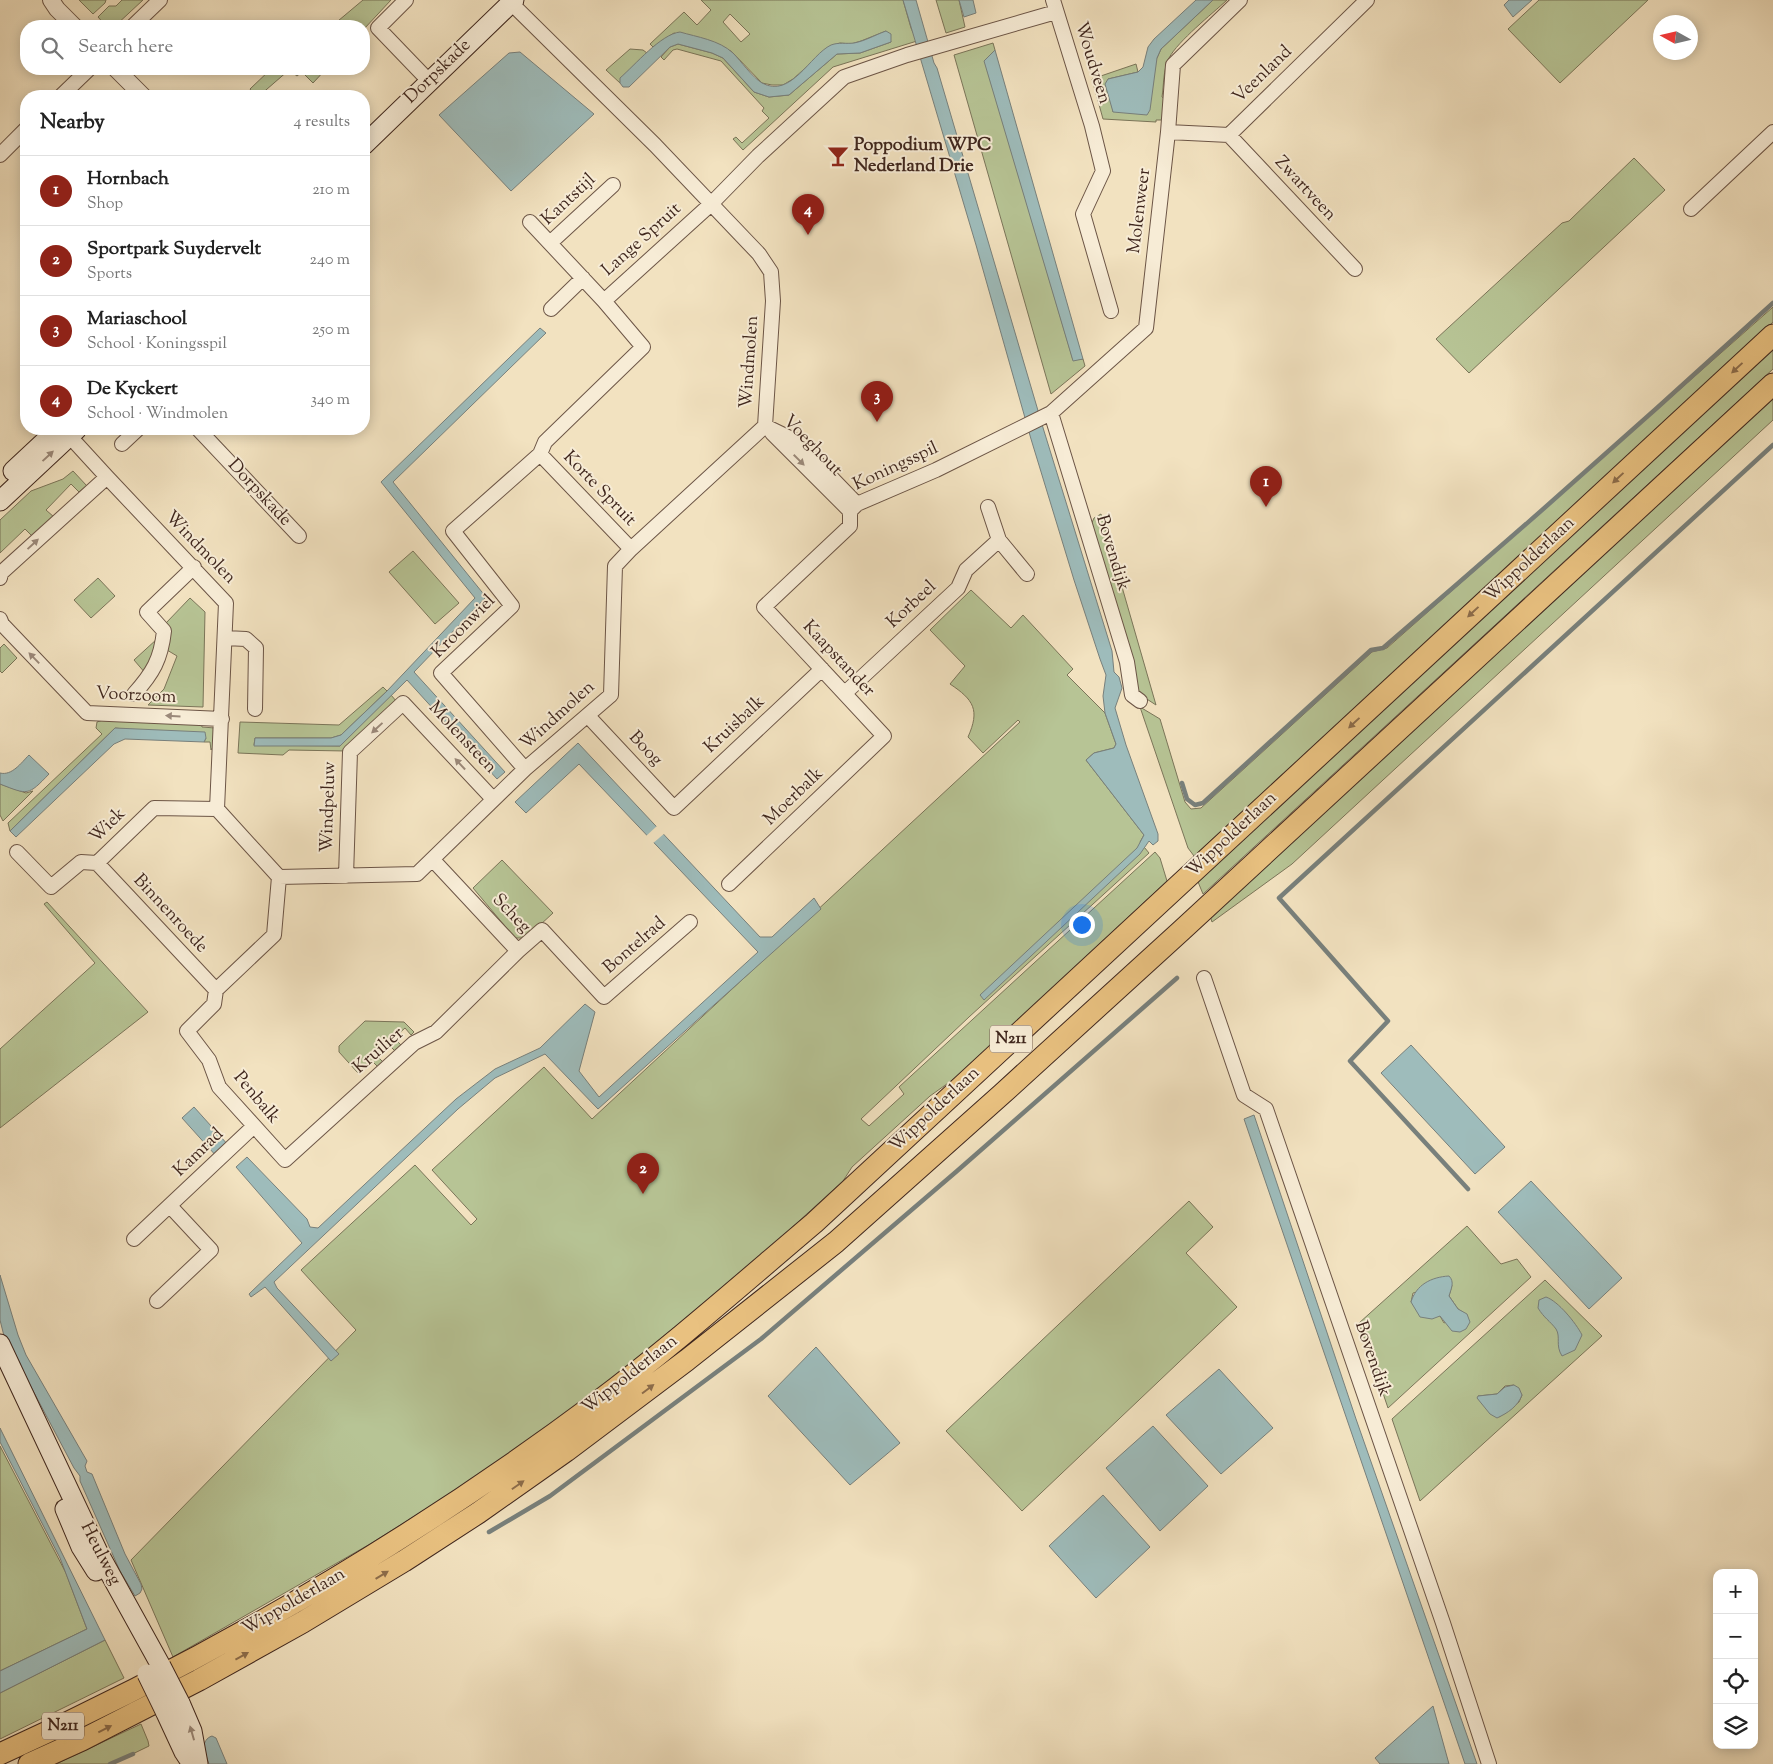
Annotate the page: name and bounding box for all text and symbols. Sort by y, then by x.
north arrow [1653,15,1698,60]
street label: Woudveen [1067,19,1117,108]
search box [20,20,370,75]
street label: Dorpskade [399,33,477,111]
icon: search [38,34,66,62]
text: Search here [78,34,173,61]
street label: Veenland [1227,40,1299,110]
text: Nearby [40,108,105,138]
text: 4 results [294,111,350,134]
place label: Poppodium WPC Nederland Drie [854,133,992,180]
bar icon: Poppodium WPC Nederland Drie [825,143,851,169]
street label: Zwartveen [1268,151,1342,228]
text: Hornbach [87,166,169,193]
street label: Molenweer [1122,167,1158,255]
street label: Kantstijl [536,168,602,232]
text: 1 [53,179,59,202]
text: 210 m [312,179,350,202]
text: Shop [87,193,123,216]
pin: 4 [792,194,824,235]
street label: Lange Spruit [596,197,688,283]
text: Sportpark Suydervelt [87,236,261,263]
text: 2 [52,249,60,272]
text: 240 m [309,249,350,272]
text: Sports [87,263,132,286]
text: Mariaschool [87,306,187,333]
street label: Windmolen [734,314,766,409]
text: 3 [53,319,59,342]
text: 250 m [312,319,350,342]
text: School · Koningsspil [87,333,227,356]
one-way arrow [1732,362,1744,374]
text: De Kyckert [87,376,178,403]
pin: 3 [861,381,893,422]
text: 4 [52,389,60,412]
text: 340 m [311,389,350,412]
text: School · Windmolen [87,403,228,426]
street label: Voeghout [776,409,848,483]
street label: Koningsspil [849,436,943,498]
street label: Korte Spruit [556,445,642,533]
one-way arrow [42,450,54,462]
street label: Dorpskade [221,453,297,533]
one-way arrow [793,454,805,466]
pin: 1 [1250,466,1282,507]
one-way arrow [1613,472,1625,484]
street label: Windmolen [158,506,242,591]
street label: Wippolderlaan [1479,511,1581,609]
street label: Bovendijk [1088,512,1136,594]
one-way arrow [26,538,38,550]
street label: Korbeel [881,575,943,635]
street label: Kroonwiel [426,589,502,665]
one-way arrow [1467,607,1480,618]
street label: Kaapstander [796,615,881,703]
one-way arrow [29,652,41,664]
street label: Windmolen [515,675,602,757]
street label: Voorzoom [95,681,177,711]
street label: Kruisbalk [699,690,771,760]
street label: Molensteen [422,696,503,780]
one-way arrow [165,711,181,719]
one-way arrow [1348,717,1360,729]
one-way arrow [371,722,383,734]
street label: Boog [622,726,668,773]
one-way arrow [454,758,466,770]
street label: Windpeluw [314,760,344,853]
street label: Moerbalk [758,762,830,832]
street label: Wippolderlaan [1181,786,1283,884]
street label: Wiek [84,802,132,850]
street label: Binnenroede [126,869,214,959]
street label: Scheg [486,888,537,940]
street label: Bontelrad [598,911,672,981]
your location [1069,912,1095,938]
street label: Kruilier [348,1021,410,1081]
road number: N211 [990,1026,1032,1052]
street label: Wippolderlaan [884,1061,986,1159]
street label: Penbalk [226,1066,286,1130]
street label: Kamrad [168,1122,230,1184]
pin: 2 [627,1153,659,1194]
street label: Bovendijk [1347,1318,1397,1401]
street label: Wippolderlaan [576,1329,684,1421]
one-way arrow [641,1383,654,1394]
one-way arrow [511,1480,525,1490]
street label: Heulweg [73,1518,127,1590]
street label: Wippolderlaan [237,1562,351,1642]
map controls [1713,1569,1758,1749]
button: + [1713,1569,1758,1614]
one-way arrow [376,1570,389,1579]
button: − [1713,1614,1758,1659]
one-way arrow [235,1652,248,1661]
button: locate [1713,1659,1758,1704]
button: layers [1713,1704,1758,1749]
road number: N211 [42,1712,84,1740]
one-way arrow [98,1725,112,1733]
one-way arrow [187,1725,195,1740]

